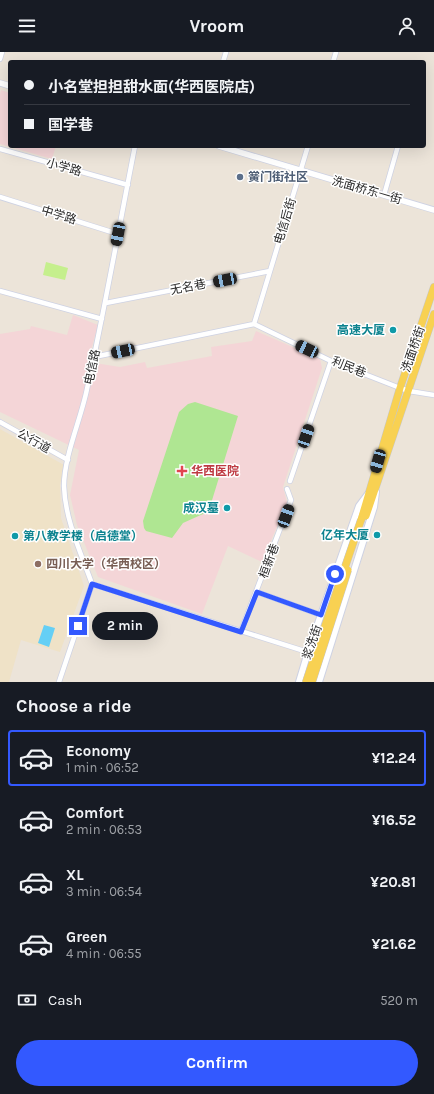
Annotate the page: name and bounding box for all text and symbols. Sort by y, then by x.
icon: menu [16,15,38,37]
text: Vroom [190,15,244,37]
icon: person [396,15,418,37]
text: 小名堂担担甜水面(华西医院店) [48,78,255,96]
text: 国学巷 [48,116,93,134]
street label: 小学路 [45,155,83,179]
place label: 黉门街社区 [248,170,308,184]
marker: 黉门街社区 [235,172,245,182]
street label: 洗面桥东一街 [330,173,404,207]
street label: 电信后街 [271,196,299,246]
street label: 中学路 [40,203,78,227]
car [110,221,126,247]
car [212,272,238,288]
street label: 无名巷 [169,277,207,297]
place label: 高速大厦 [337,323,385,337]
street label: 洗面桥街 [399,324,427,374]
marker: 高速大厦 [388,325,398,335]
car [294,338,320,360]
car [110,343,136,359]
street label: 电信路 [81,348,103,386]
street label: 利民巷 [330,354,368,380]
car [296,423,316,449]
street label: 公行道 [15,426,53,456]
car [369,448,387,474]
place label: 华西医院 [191,464,239,478]
marker: 华西医院 [176,465,188,477]
place label: 成汉墓 [183,501,219,515]
marker: 成汉墓 [222,503,232,513]
car [276,503,296,529]
place label: 亿年大厦 [321,528,369,542]
place label: 第八教学楼（启德堂） [23,529,143,543]
marker: 亿年大厦 [372,530,382,540]
marker: 第八教学楼（启德堂） [10,531,20,541]
street label: 桓新巷 [256,542,282,580]
place label: 四川大学（华西校区） [46,557,166,571]
marker: 四川大学（华西校区） [33,559,43,569]
route start [326,565,344,583]
callout: 2 min [92,612,158,640]
route end [69,617,87,635]
text: 2 min [107,618,143,633]
street label: 浆洗街 [300,623,324,661]
text: Choose a ride [16,695,131,717]
icon: car [18,740,54,776]
text: Economy [66,742,131,760]
text: ¥12.24 [372,749,416,767]
text: 1 min · 06:52 [66,760,139,775]
icon: car [18,802,54,838]
text: Comfort [66,804,124,822]
text: ¥16.52 [372,811,416,829]
text: 2 min · 06:53 [66,822,142,837]
icon: car [18,864,54,900]
text: XL [66,866,84,884]
text: ¥20.81 [370,873,416,891]
text: 3 min · 06:54 [66,884,142,899]
icon: car [18,926,54,962]
text: Green [66,928,107,946]
text: ¥21.62 [371,935,416,953]
text: 4 min · 06:55 [66,946,142,961]
icon: cash [16,989,38,1011]
text: Cash [48,991,82,1009]
text: 520 m [380,993,418,1008]
button: Confirm [16,1040,418,1086]

